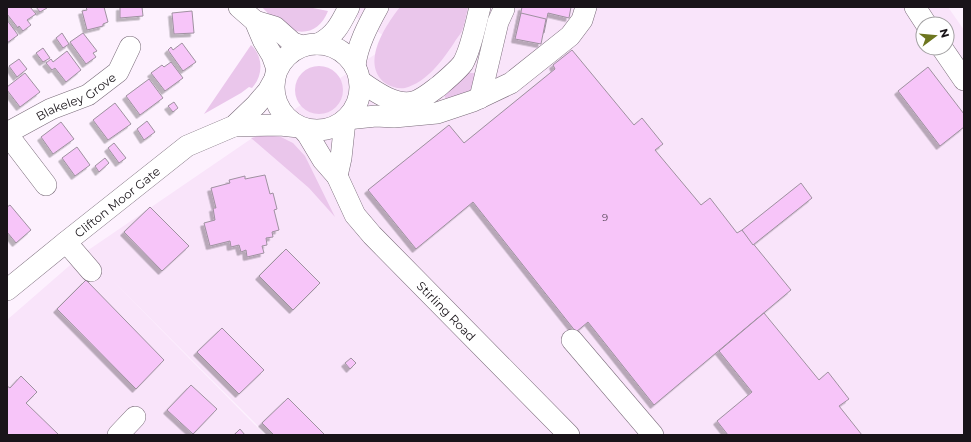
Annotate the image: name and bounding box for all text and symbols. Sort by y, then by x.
north arrow [915,16,955,56]
text: N [937,27,953,39]
street label: Blakeley Grove [33,69,118,123]
street label: Clifton Moor Gate [71,163,163,240]
house number: 9 [602,211,608,224]
street label: Stirling Road [414,278,479,344]

